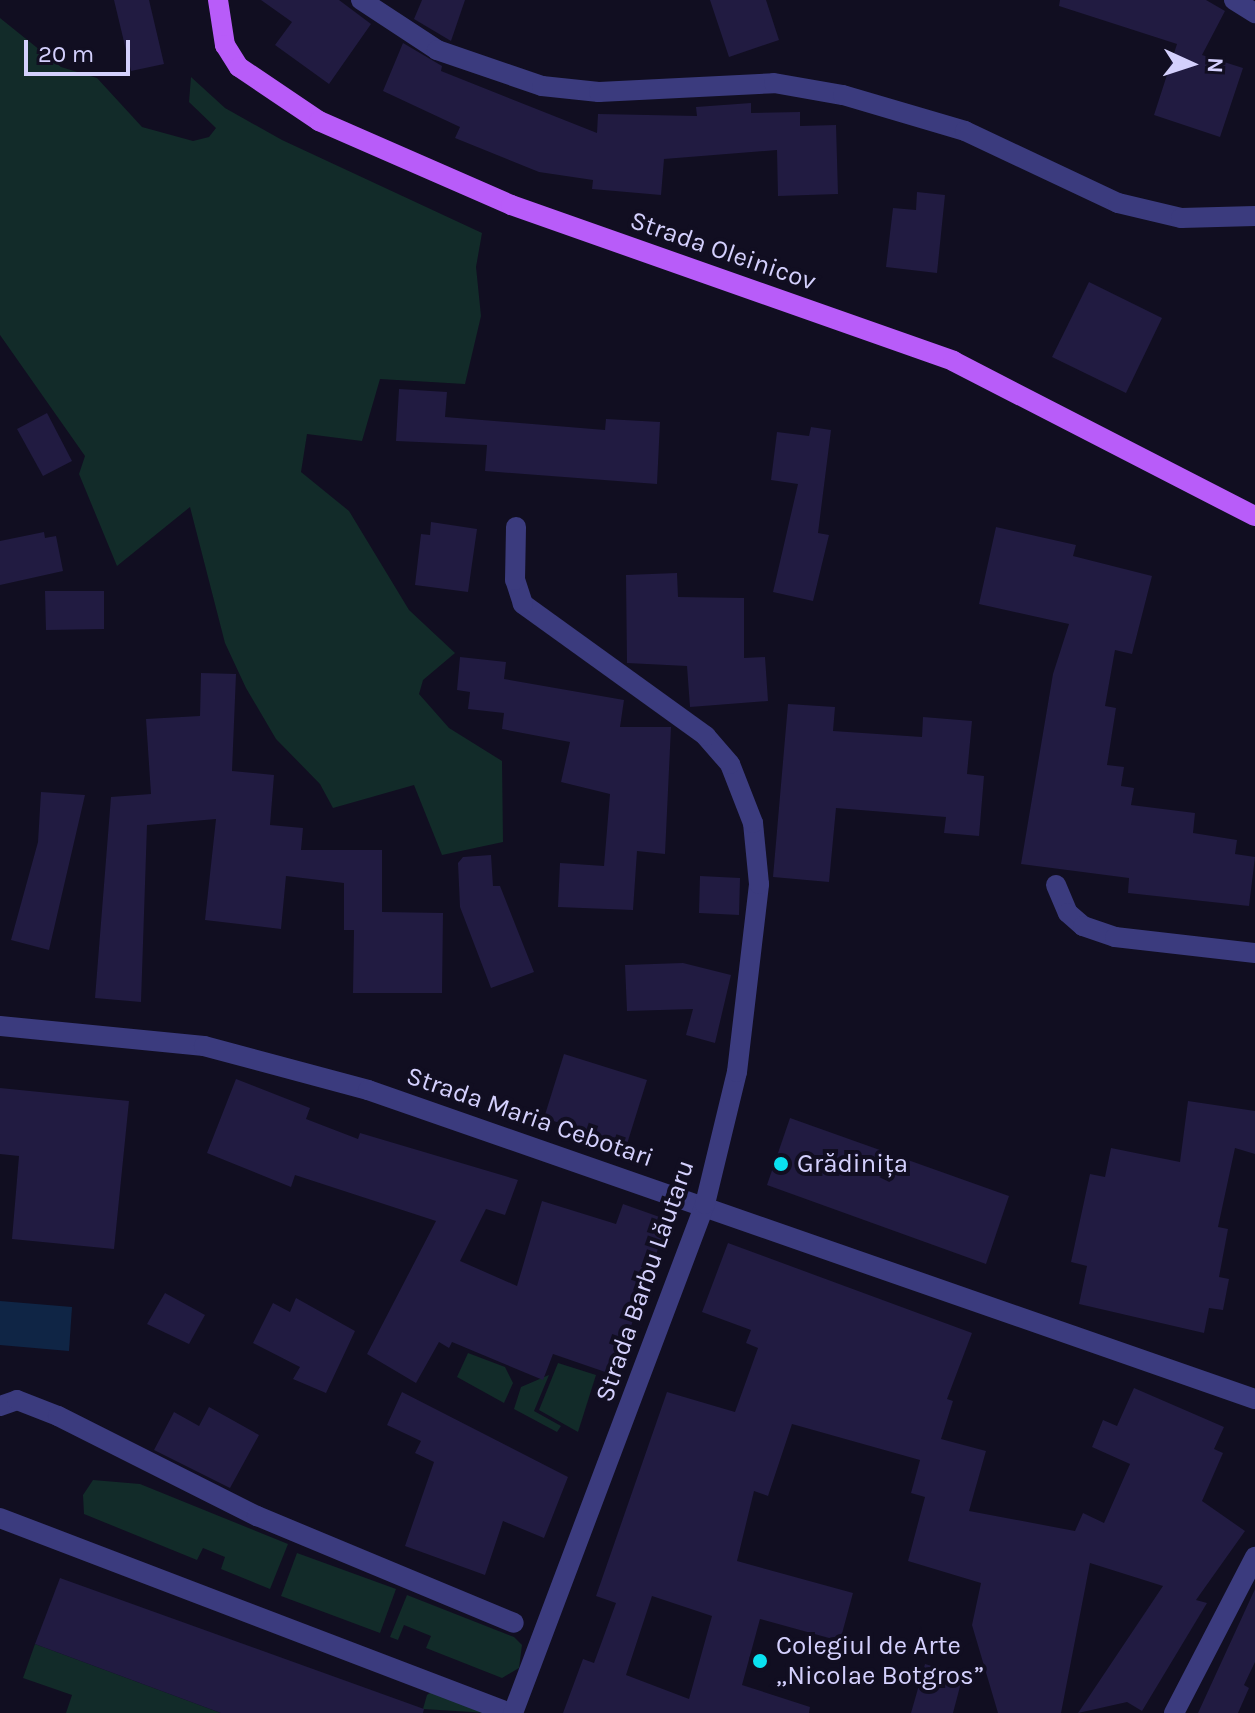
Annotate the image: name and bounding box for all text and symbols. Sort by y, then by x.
scale bar [28,24,134,74]
north arrow [1151,24,1231,104]
text: 20 m [38,40,94,68]
text: N [1202,57,1228,74]
street label: Strada Oleinicov [626,205,820,297]
street label: Strada Maria Cebotari [402,1060,658,1174]
place label: Grădinița [797,1148,908,1180]
marker: Grădinița [772,1155,790,1173]
street label: Strada Barbu Lăutaru [589,1156,701,1406]
place label: Colegiul de Arte „Nicolae Botgros” [776,1630,984,1692]
marker: Colegiul de Arte „Nicolae Botgros” [751,1652,769,1670]

